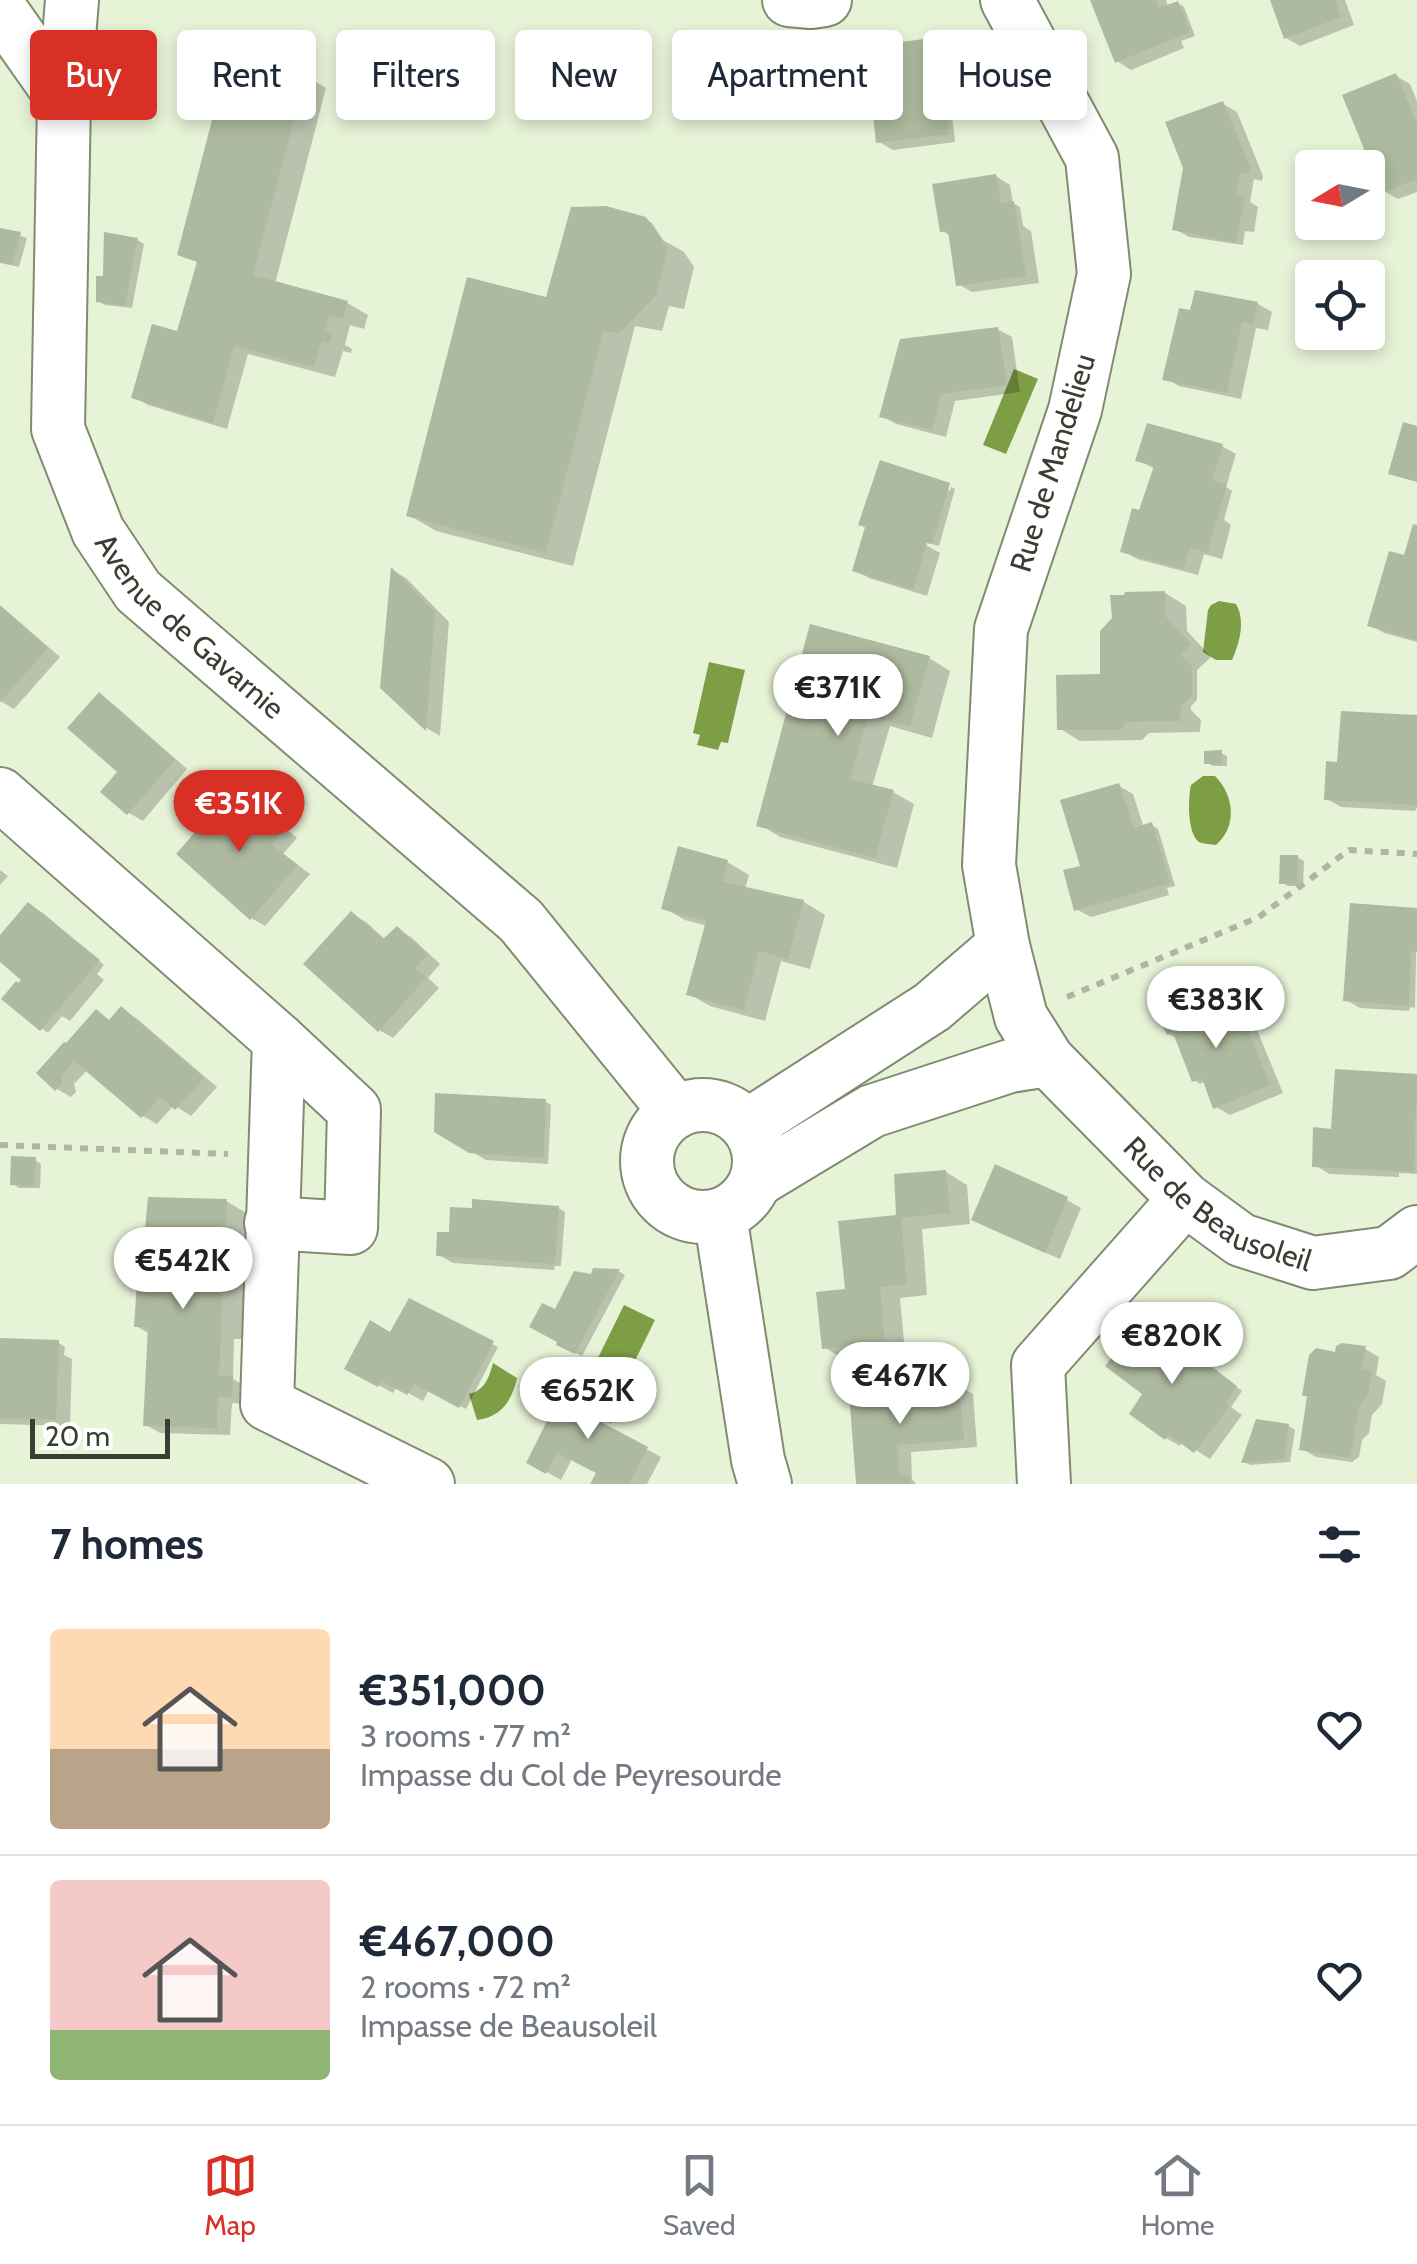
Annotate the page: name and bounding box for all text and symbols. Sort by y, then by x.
chip: Buy [30,30,157,120]
chip: Rent [177,30,316,120]
chip: Filters [336,30,495,120]
chip: New [515,30,652,120]
chip: Apartment [672,30,903,120]
chip: House [923,30,1087,120]
north arrow [1295,150,1385,240]
map controls [1295,150,1385,350]
button: locate [1295,260,1385,350]
street label: Rue de Mandelieu [1002,349,1103,576]
street label: Avenue de Gavarnie [87,526,292,727]
pin: €371K [768,654,908,739]
text: €371K [795,667,881,706]
pin: €351K [169,770,309,855]
text: €351K [196,783,282,822]
pin: €383K [1146,966,1286,1051]
text: €383K [1169,979,1263,1018]
street label: Rue de Beausoleil [1116,1129,1316,1279]
pin: €542K [113,1227,253,1312]
text: €542K [136,1240,230,1279]
pin: €820K [1102,1302,1242,1387]
text: €820K [1122,1315,1222,1354]
pin: €467K [830,1342,970,1427]
text: €467K [853,1355,947,1394]
pin: €652K [518,1357,658,1442]
text: €652K [542,1370,634,1409]
scale bar [30,1414,170,1458]
text: 20 m [45,1419,110,1453]
icon: filters [1312,1517,1367,1572]
text: 7 homes [50,1518,204,1570]
text: €351,000 [360,1664,546,1716]
icon: home [130,1669,250,1789]
icon: heart [1312,1702,1367,1757]
text: 3 rooms · 77 m² [360,1716,571,1755]
text: Impasse du Col de Peyresourde [360,1755,782,1794]
text: €467,000 [360,1915,555,1967]
icon: home [130,1920,250,2040]
icon: heart [1312,1953,1367,2008]
text: 2 rooms · 72 m² [360,1967,571,2006]
text: Impasse de Beausoleil [360,2006,657,2045]
tab: Map [203,2148,258,2242]
tab: Saved [663,2148,736,2242]
tab: Home [1141,2148,1214,2242]

